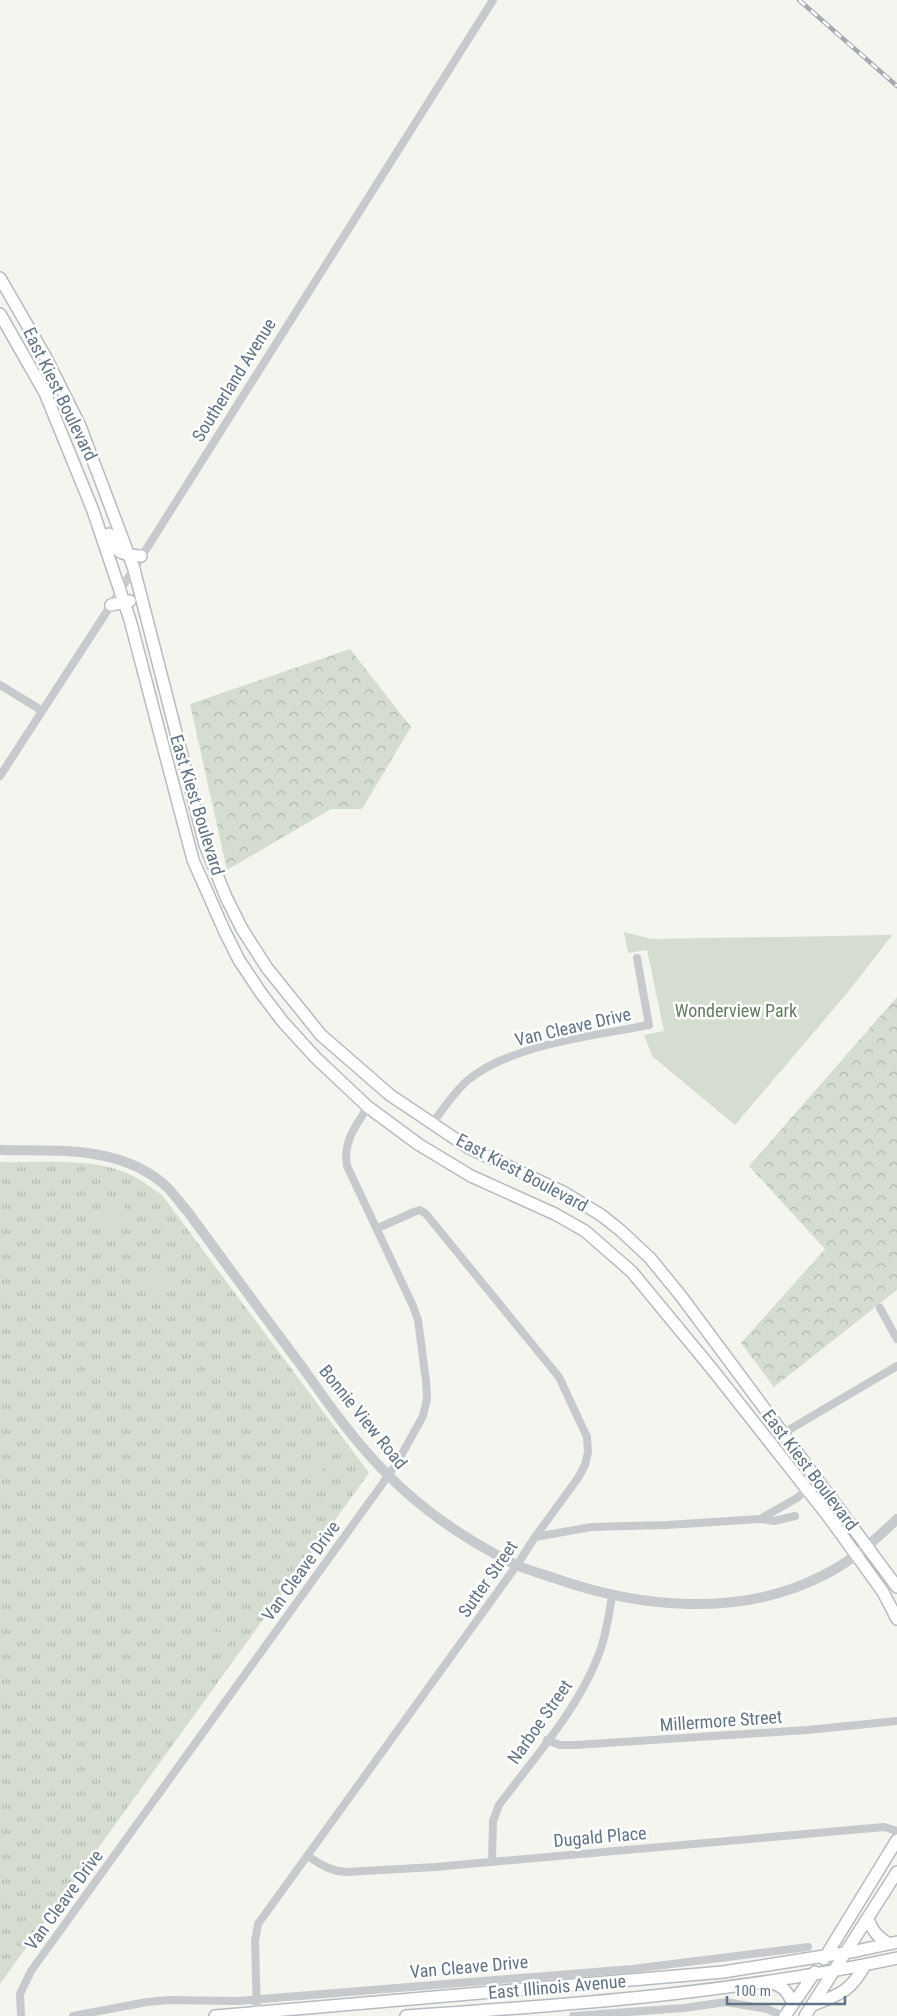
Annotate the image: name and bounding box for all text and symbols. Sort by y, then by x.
street label: Southerland Avenue [187,314,280,445]
street label: East Kiest Boulevard [19,324,102,464]
street label: East Kiest Boulevard [166,732,229,878]
park label: Wonderview Park [675,1000,797,1021]
street label: Van Cleave Drive [513,1003,633,1050]
street label: East Kiest Boulevard [453,1129,592,1216]
street label: Bonnie View Road [315,1360,412,1473]
street label: East Kiest Boulevard [758,1405,863,1534]
street label: Van Cleave Drive [257,1517,344,1625]
street label: Sutter Street [453,1536,522,1621]
street label: Narboe Street [503,1676,576,1768]
street label: Millermore Street [659,1706,783,1735]
street label: Dugald Place [553,1822,647,1851]
street label: Van Cleave Drive [20,1846,107,1954]
street label: Van Cleave Drive [409,1951,529,1982]
street label: East Illinois Avenue [487,1970,627,2003]
scale bar [727,1974,844,2006]
text: 100 m [734,1982,771,2000]

